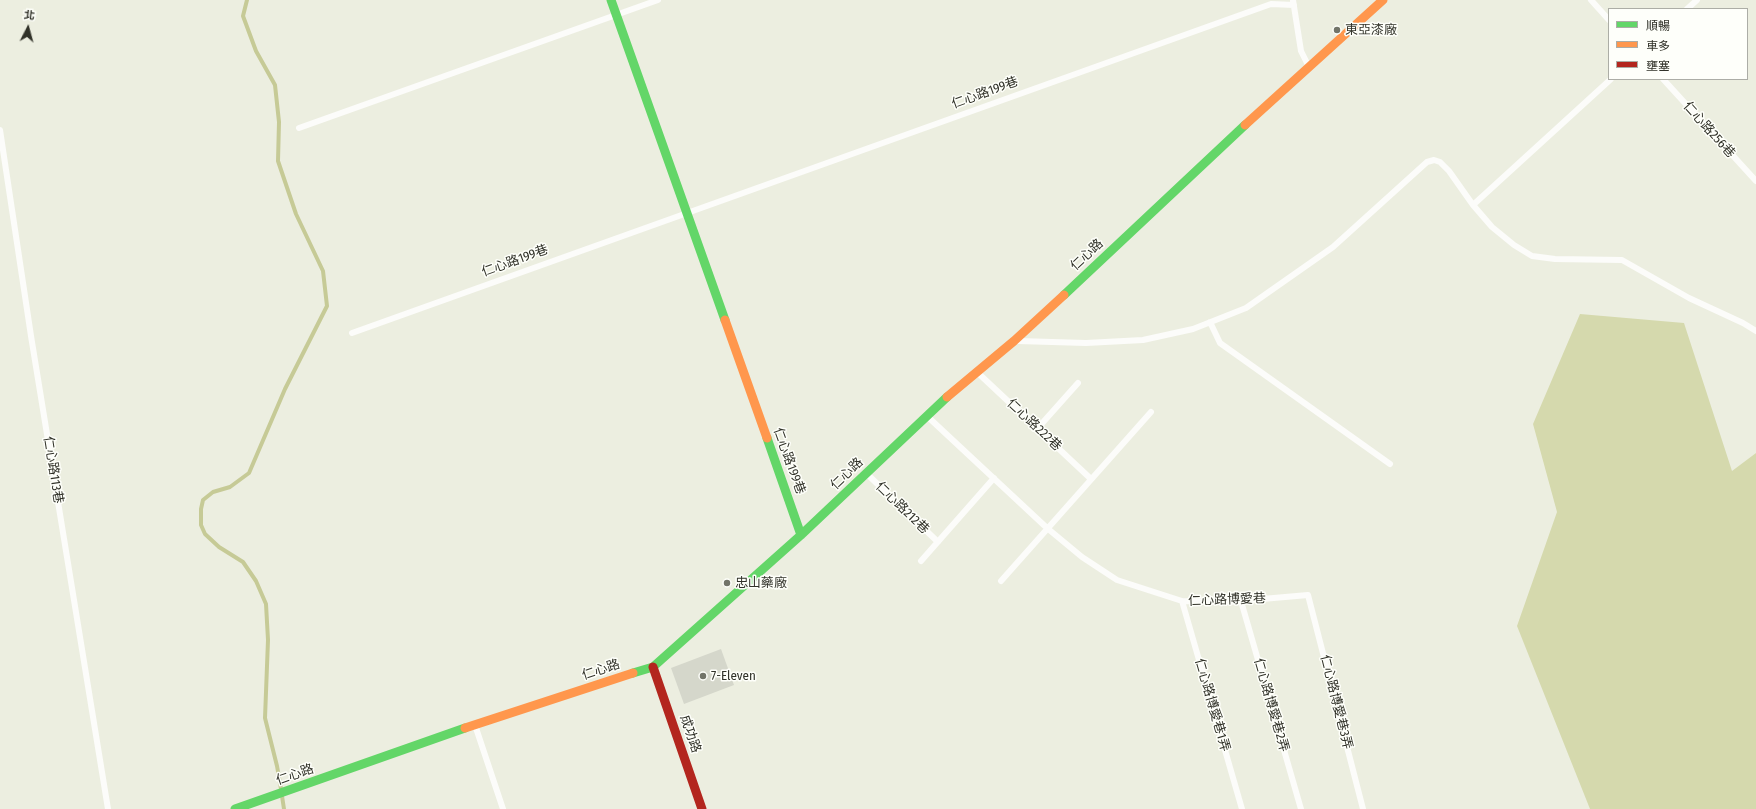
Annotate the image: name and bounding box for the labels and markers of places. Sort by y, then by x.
place label: 東亞漆廠 [1345,22,1397,38]
marker: 東亞漆廠 [1332,25,1342,35]
place label: 忠山藥廠 [735,575,787,591]
marker: 忠山藥廠 [722,578,732,588]
place label: 7-Eleven [711,668,756,684]
marker: 7-Eleven [698,671,708,681]

